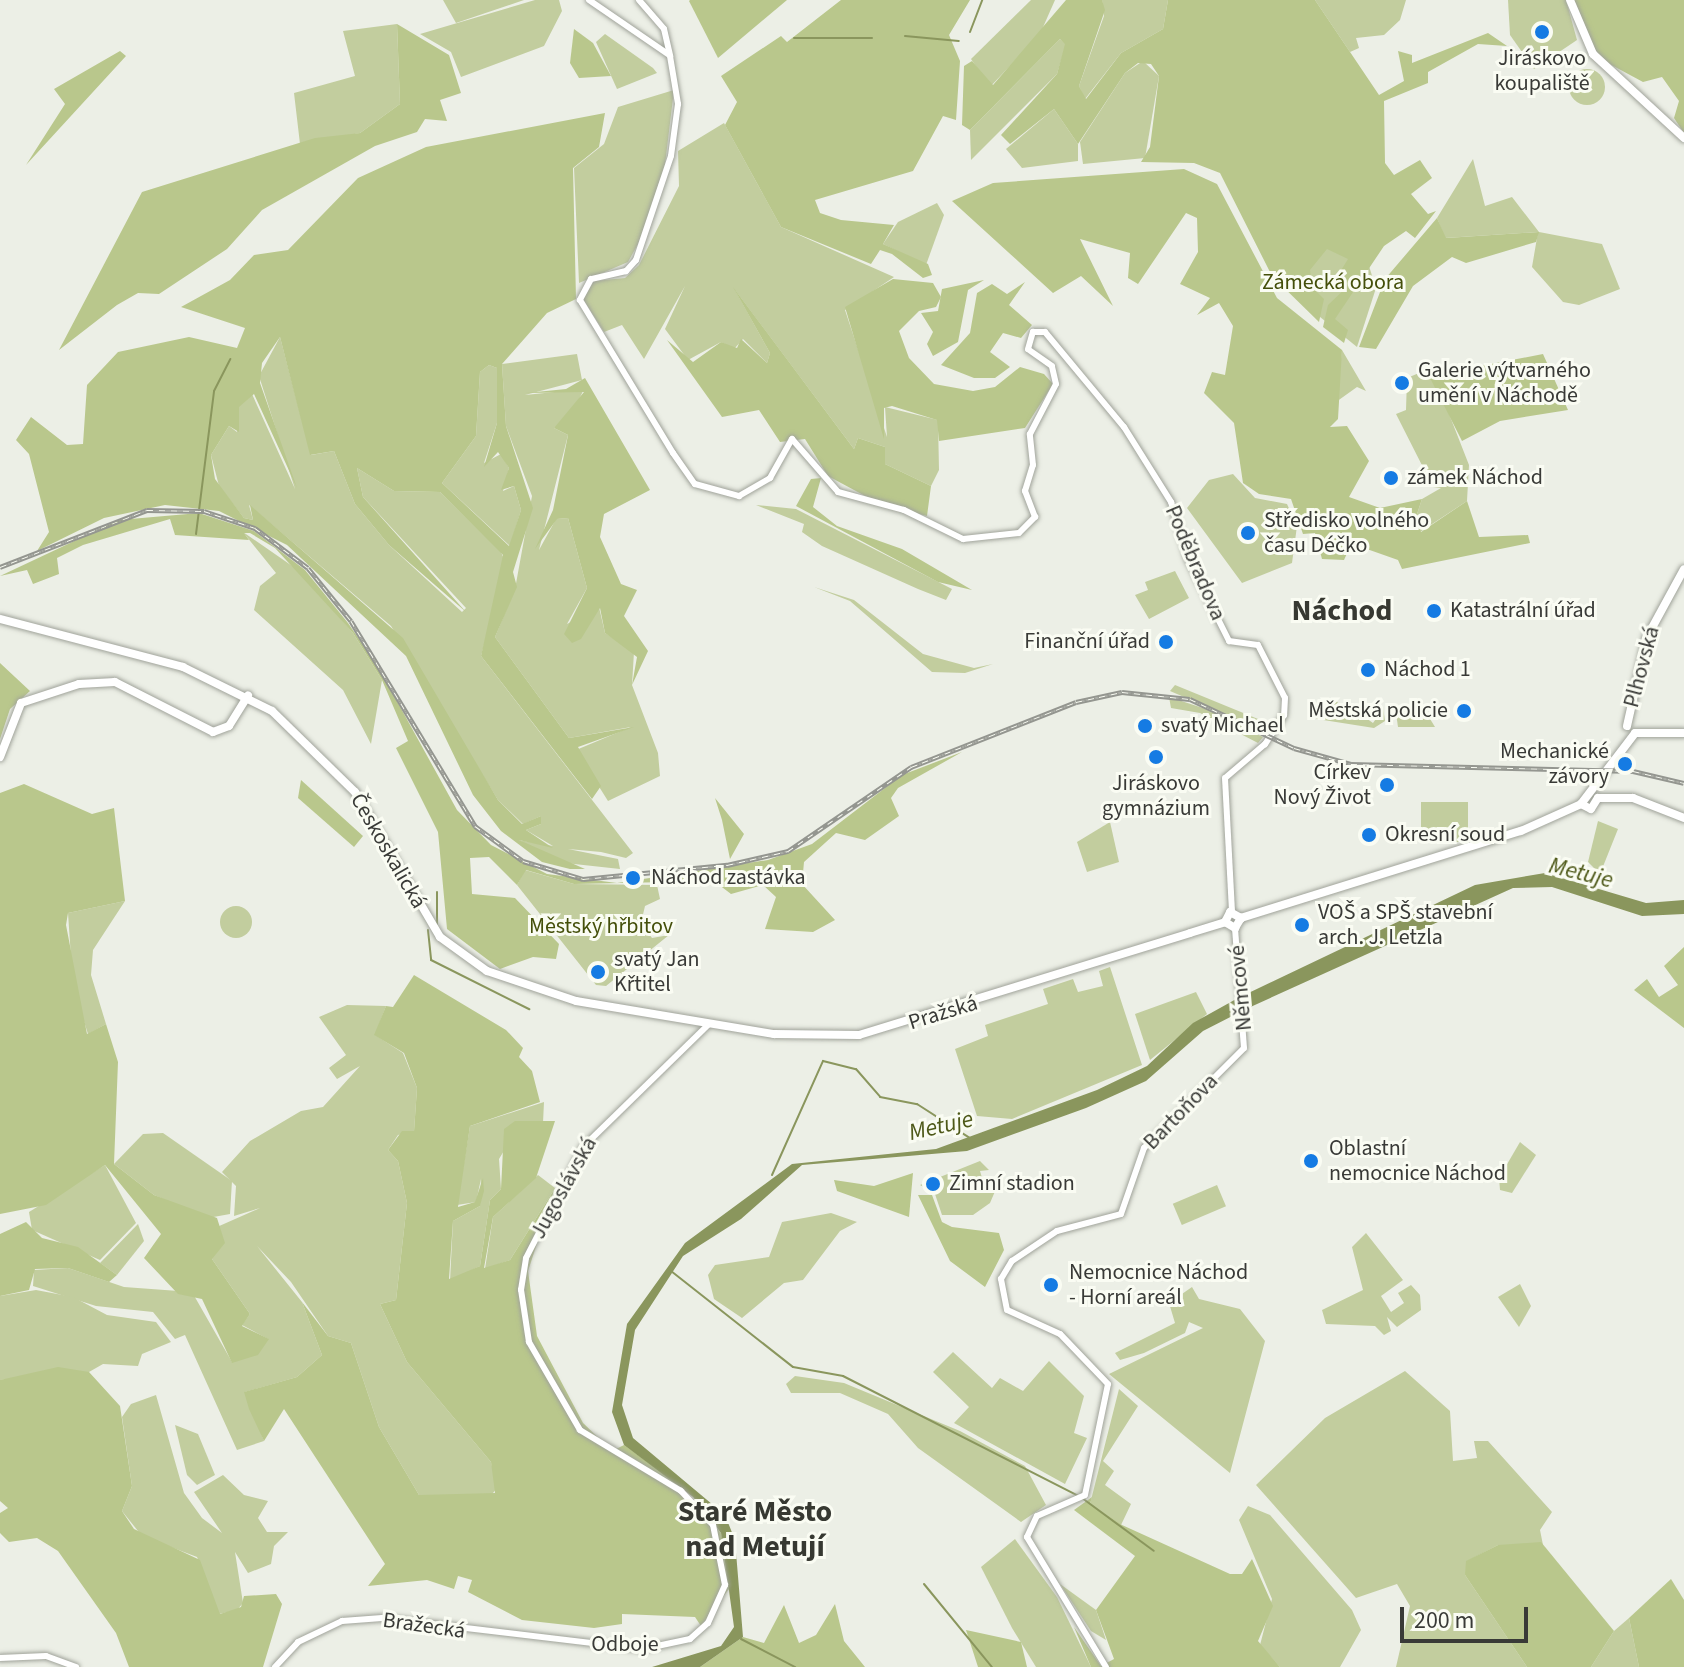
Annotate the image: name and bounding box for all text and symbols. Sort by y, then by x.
marker: Jiráskovo koupaliště [1533,23,1551,41]
place label: Jiráskovo koupaliště [1494,45,1590,96]
park label: Zámecká obora [1262,270,1404,296]
place label: Galerie výtvarného umění v Náchodě [1418,357,1591,408]
marker: Galerie výtvarného umění v Náchodě [1393,374,1411,392]
place label: zámek Náchod [1407,465,1543,491]
marker: zámek Náchod [1382,469,1400,487]
street label: Poděbradova [1159,502,1231,624]
place label: Středisko volného času Déčko [1264,507,1429,558]
marker: Středisko volného času Déčko [1239,524,1257,542]
district label: Náchod [1292,593,1392,629]
place label: Katastrální úřad [1450,598,1596,624]
marker: Katastrální úřad [1425,602,1443,620]
street label: Plhovská [1618,623,1666,711]
place label: Finanční úřad [1024,629,1150,655]
marker: Finanční úřad [1157,633,1175,651]
place label: Náchod 1 [1384,657,1471,683]
marker: Náchod 1 [1359,661,1377,679]
place label: Městská policie [1308,698,1448,724]
marker: Městská policie [1455,702,1473,720]
place label: svatý Michael [1161,713,1284,739]
marker: svatý Michael [1136,717,1154,735]
place label: Mechanické závory [1500,738,1609,790]
marker: Jiráskovo gymnázium [1147,748,1165,766]
marker: Mechanické závory [1616,755,1634,773]
place label: Církev Nový Život [1274,759,1371,810]
place label: Jiráskovo gymnázium [1102,770,1210,822]
marker: Církev Nový Život [1378,776,1396,794]
street label: Českoskalická [344,789,432,913]
place label: Okresní soud [1385,822,1505,848]
marker: Okresní soud [1360,826,1378,844]
water label: Metuje [1546,851,1616,895]
place label: Náchod zastávka [651,865,806,891]
marker: Náchod zastávka [622,867,644,889]
place label: VOŠ a SPŠ stavební arch. J. Letzla [1318,899,1493,950]
park label: Městský hřbitov [529,914,673,940]
marker: VOŠ a SPŠ stavební arch. J. Letzla [1293,916,1311,934]
street label: Němcové [1224,944,1258,1032]
place label: svatý Jan Křtitel [614,946,700,998]
marker: svatý Jan Křtitel [589,963,607,981]
street label: Pražská [905,990,981,1036]
street label: Bartoňova [1138,1068,1224,1156]
water label: Metuje [906,1105,976,1147]
street label: Jugoslávská [525,1132,603,1244]
place label: Oblastní nemocnice Náchod [1329,1135,1506,1186]
marker: Oblastní nemocnice Náchod [1300,1150,1322,1172]
place label: Zimní stadion [949,1171,1075,1197]
marker: Zimní stadion [924,1175,942,1193]
place label: Nemocnice Náchod - Horní areál [1069,1259,1248,1310]
marker: Nemocnice Náchod - Horní areál [1040,1274,1062,1296]
district label: Staré Město nad Metují [678,1494,832,1564]
scale bar [1404,1591,1532,1641]
text: 200 m [1414,1603,1474,1638]
street label: Bražecká [381,1607,467,1645]
street label: Odboje [591,1632,659,1658]

